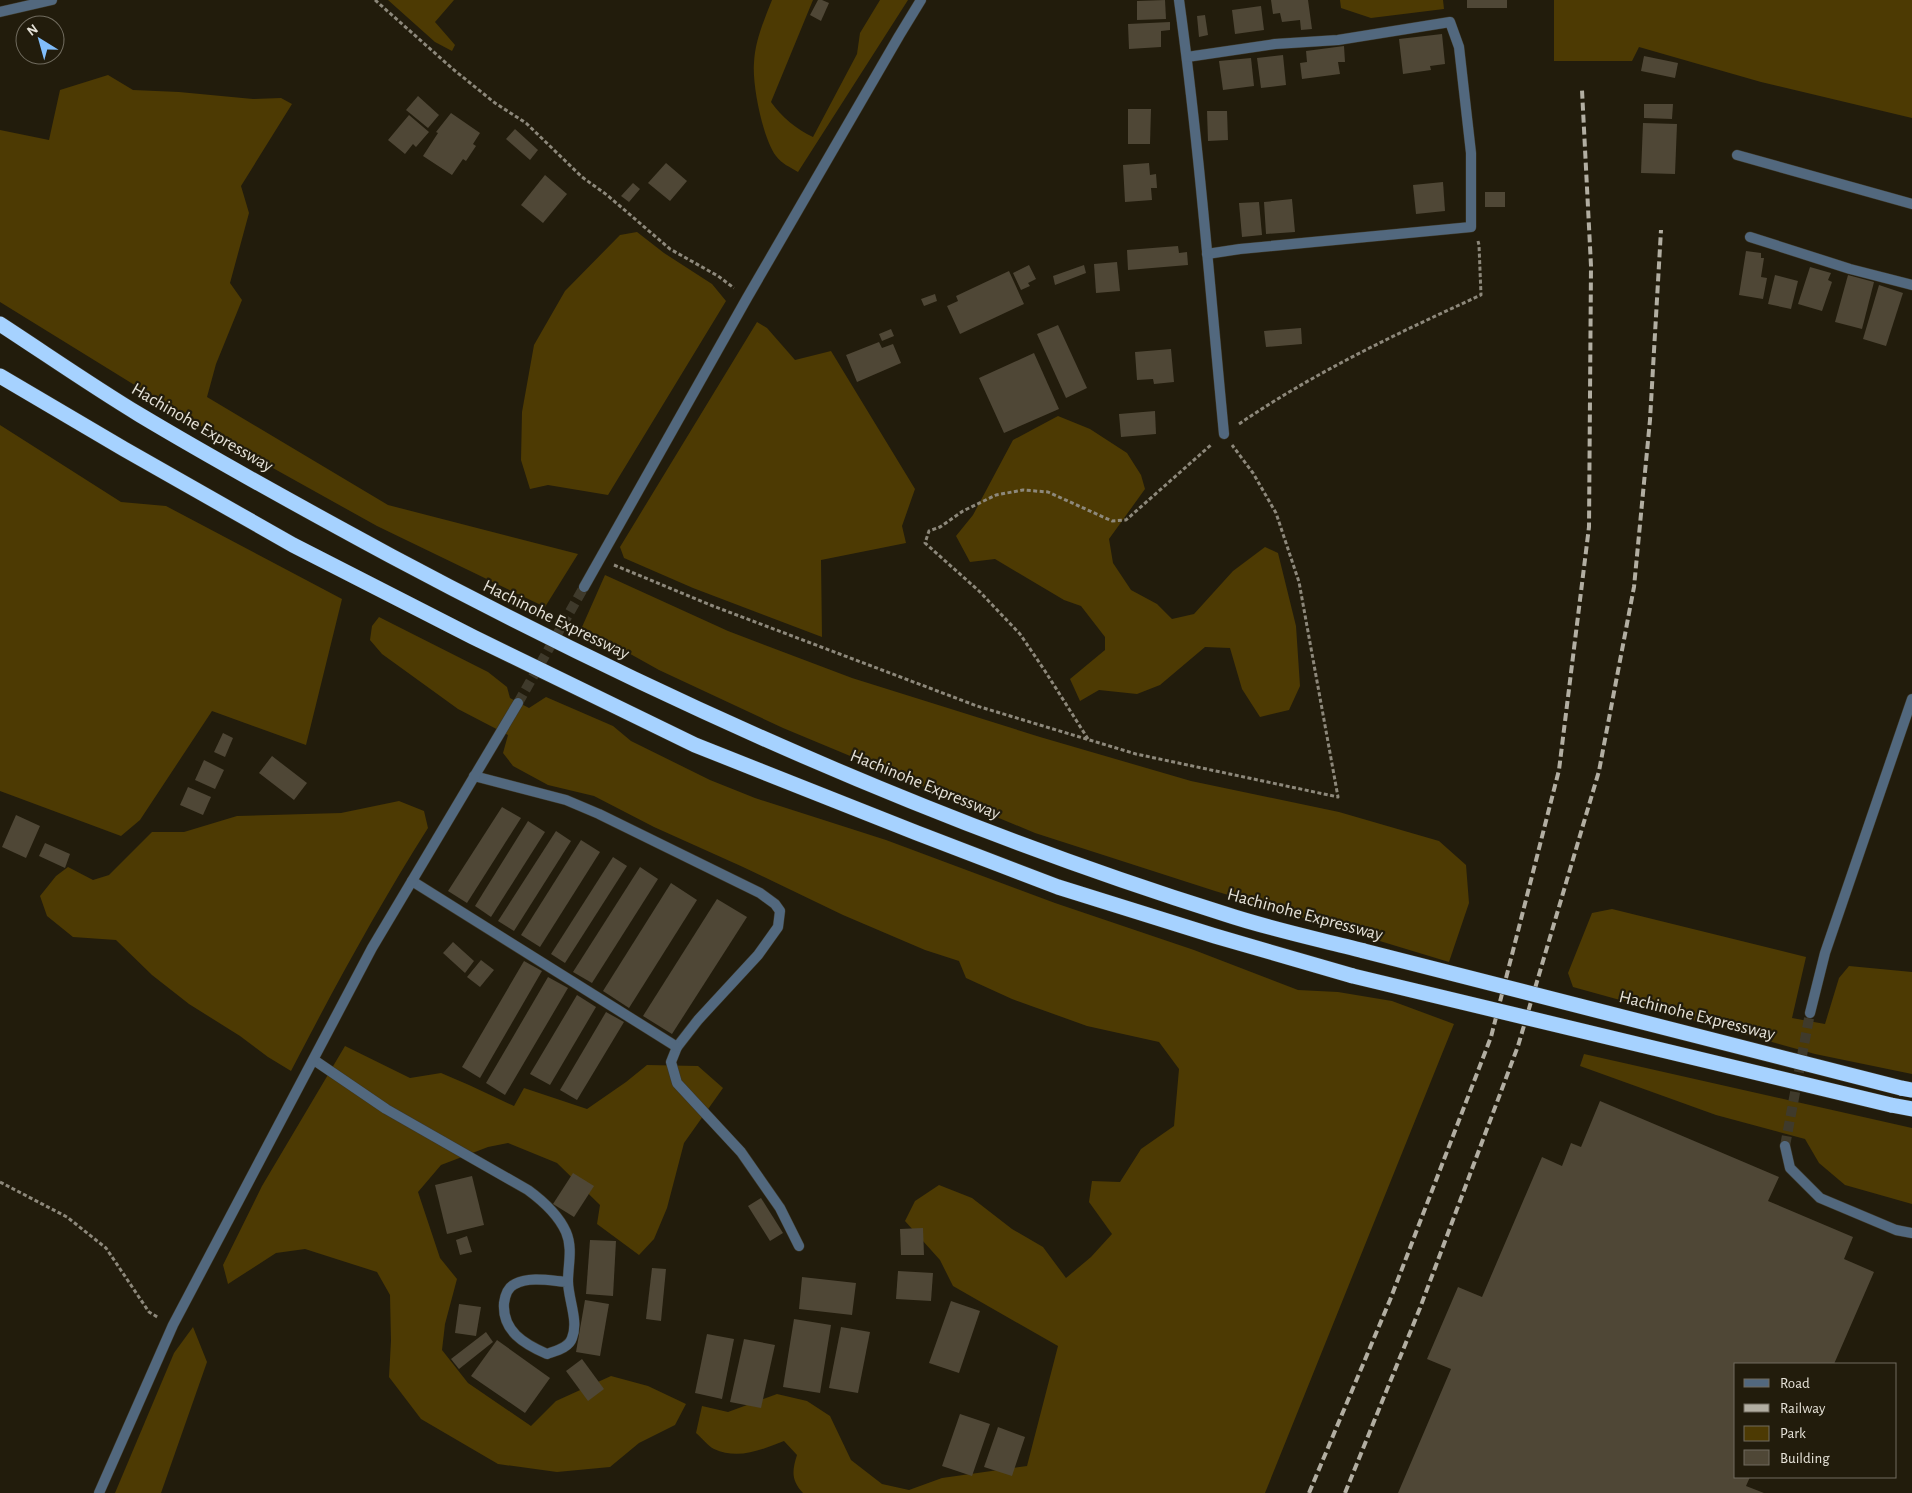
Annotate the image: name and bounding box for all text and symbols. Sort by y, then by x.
north arrow [15,15,65,65]
text: N [25,22,41,39]
street label: Hachinohe Expressway [128,380,276,476]
street label: Hachinohe Expressway [480,577,632,663]
street label: Hachinohe Expressway [847,747,1003,823]
street label: Hachinohe Expressway [1225,886,1385,945]
street label: Hachinohe Expressway [1617,988,1777,1044]
legend [1734,1363,1897,1478]
text: Road [1780,1376,1810,1391]
text: Railway [1780,1401,1826,1416]
text: Park [1780,1426,1806,1441]
text: Building [1780,1451,1830,1466]

